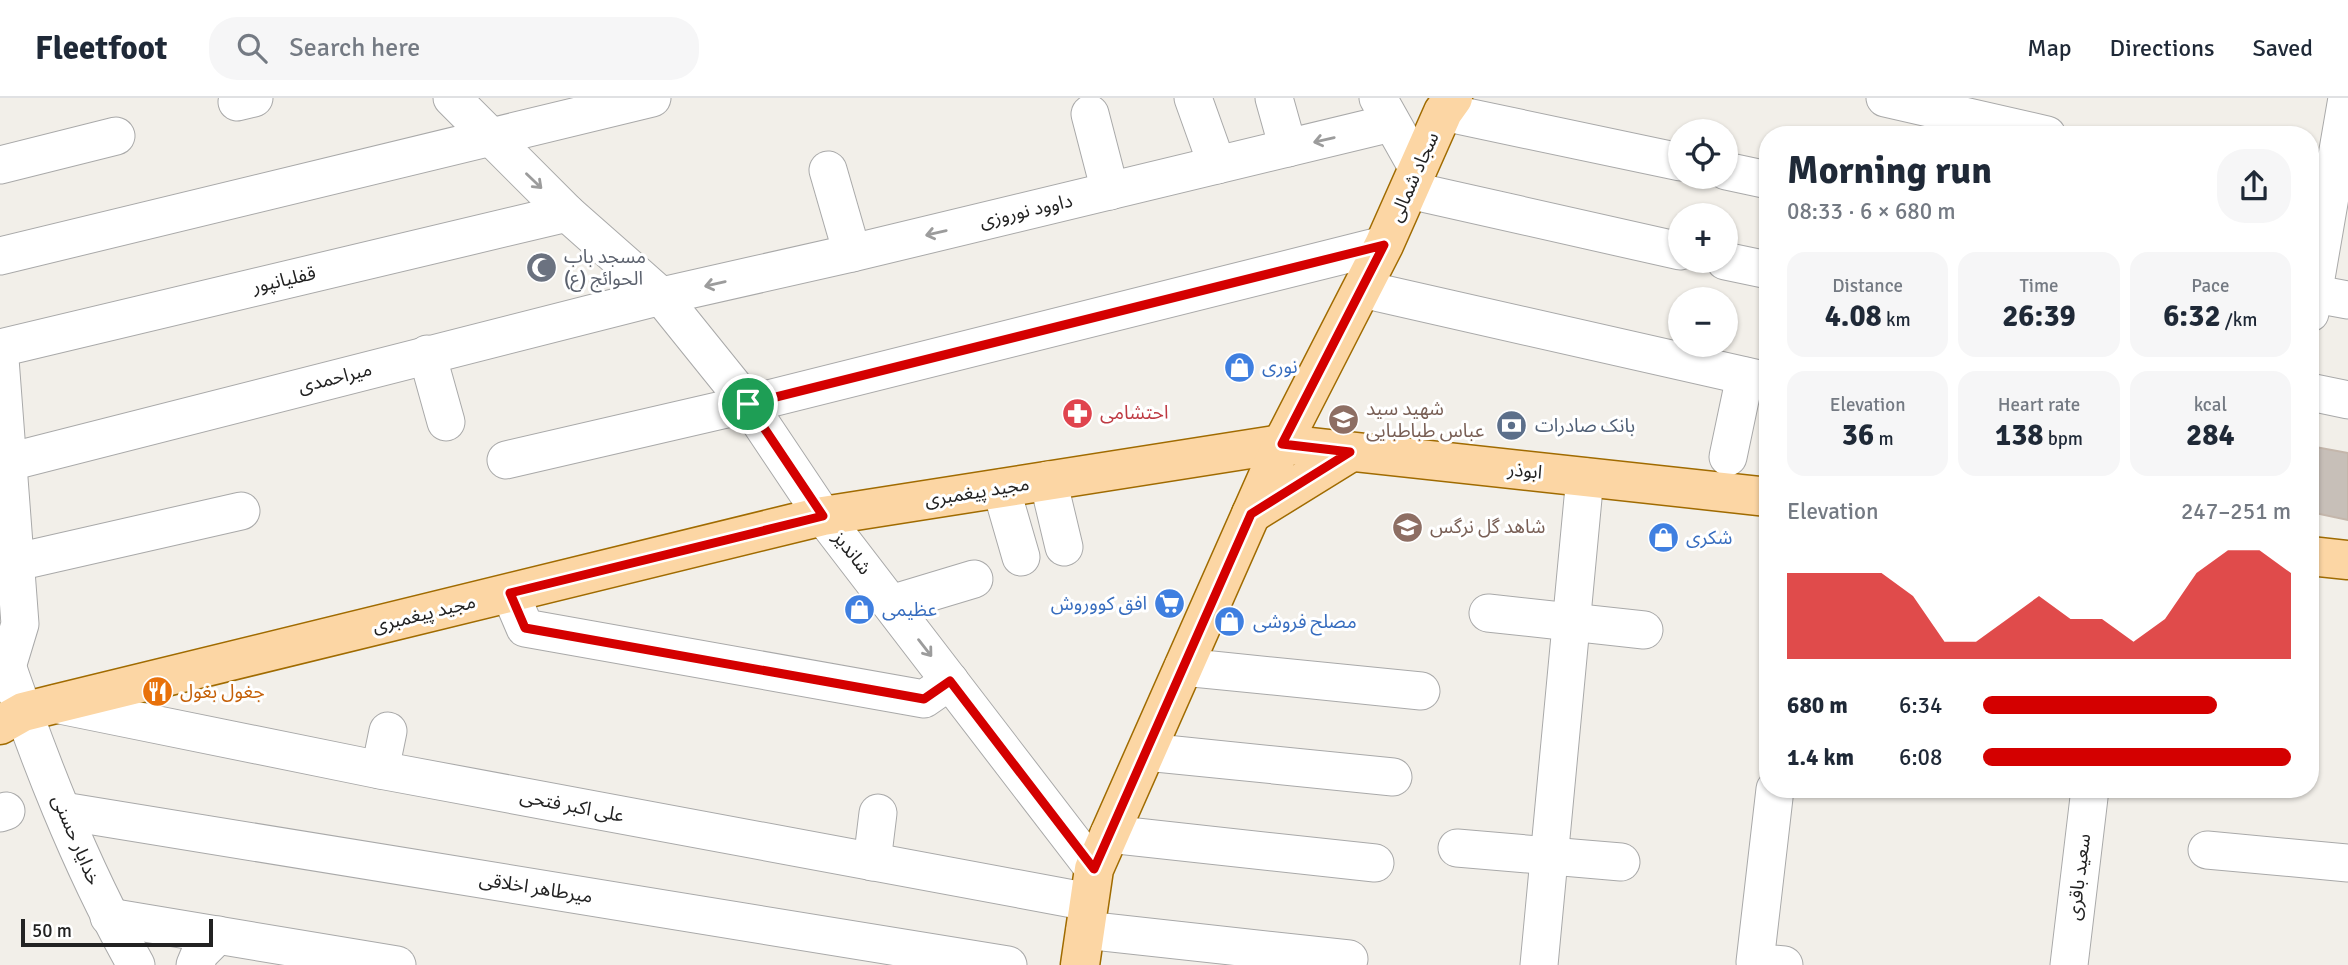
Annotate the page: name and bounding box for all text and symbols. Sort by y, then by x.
search box [209,17,699,80]
text: Fleetfoot [35,28,167,69]
icon: search [233,29,271,67]
text: Search here [289,32,420,64]
text: Map [2027,33,2072,63]
text: Directions [2110,33,2215,63]
text: Saved [2253,33,2313,63]
map controls [1668,119,1738,357]
button: locate [1668,119,1738,189]
street label: سجاد شمالی [1383,128,1445,226]
one-way arrow [1313,133,1336,147]
text: Morning run [1787,147,1992,194]
button: share [2217,149,2291,223]
one-way arrow [526,172,543,189]
street label: داوود نوروزی [977,189,1075,233]
text: 08:33 · 6 × 680 m [1787,197,1956,226]
button: + [1668,203,1738,273]
one-way arrow [926,227,948,240]
place label: مسجد باب الحوائج (ع) [564,245,646,293]
mosque icon: مسجد باب الحوائج (ع) [524,251,558,285]
street label: قفلیانپور [249,261,318,299]
text: Distance [1832,274,1903,298]
text: Time [2019,274,2059,298]
text: Pace [2191,274,2229,298]
one-way arrow [704,278,727,291]
button: − [1668,287,1738,357]
text: 4.08 [1825,298,1882,335]
text: 26:39 [2002,298,2076,335]
text: 6:32 [2163,298,2221,335]
text: km [1882,308,1911,332]
text: /km [2221,308,2257,332]
shop icon: نوری [1222,350,1256,384]
place label: نوری [1262,355,1298,379]
street label: میراحمدی [296,357,374,399]
pin [718,374,778,434]
icon: arrive [729,385,767,423]
text: Elevation [1830,393,1906,417]
text: Heart rate [1998,393,2080,417]
text: kcal [2194,393,2227,417]
pharmacy icon: احتشامی [1060,396,1094,430]
place label: شهید سید عباس طباطبایی [1366,397,1484,443]
place label: احتشامی [1100,401,1168,425]
school or university icon: شهید سید عباس طباطبایی [1326,403,1360,437]
bank icon: بانک صادرات [1495,409,1529,443]
place label: بانک صادرات [1535,414,1635,438]
text: 36 [1842,417,1874,454]
text: 138 [1995,417,2044,454]
text: 284 [2186,417,2235,454]
text: m [1874,427,1894,451]
text: bpm [2044,427,2083,451]
street label: ابوذر [1506,457,1543,485]
street label: مجید پیغمبری [923,472,1031,512]
text: Elevation [1787,497,1879,526]
text: 247–251 m [2181,497,2291,526]
school or university icon: شاهد گل نرگس [1390,510,1424,544]
place label: شاهد گل نرگس [1430,515,1545,539]
shop icon: شکری [1646,521,1680,555]
street label: شاندیز [827,526,876,580]
place label: شکری [1686,526,1733,550]
supermarket icon: افق کووروش [1153,587,1187,621]
street label: مجید پیغمبری [370,590,478,639]
place label: افق کووروش [1051,592,1147,616]
shop icon: عظیمی [842,593,876,627]
place label: عظیمی [882,598,937,622]
shop icon: مصلح فروشی [1213,605,1247,639]
place label: مصلح فروشی [1253,610,1357,636]
one-way arrow [917,638,932,656]
restaurant icon: جغول بغول [140,675,174,709]
place label: جغول بغول [180,680,265,704]
text: 680 m [1787,691,1848,720]
text: 6:34 [1899,691,1942,720]
text: 1.4 km [1787,743,1854,772]
text: 6:08 [1899,743,1942,772]
street label: علی اکبر فتحی [518,784,626,828]
street label: خدایار حسنی [46,791,106,889]
street label: سعید باقری [2062,832,2096,922]
street label: میرطاهر اخلاقی [478,867,594,909]
scale bar [21,916,214,948]
text: 50 m [32,919,72,943]

